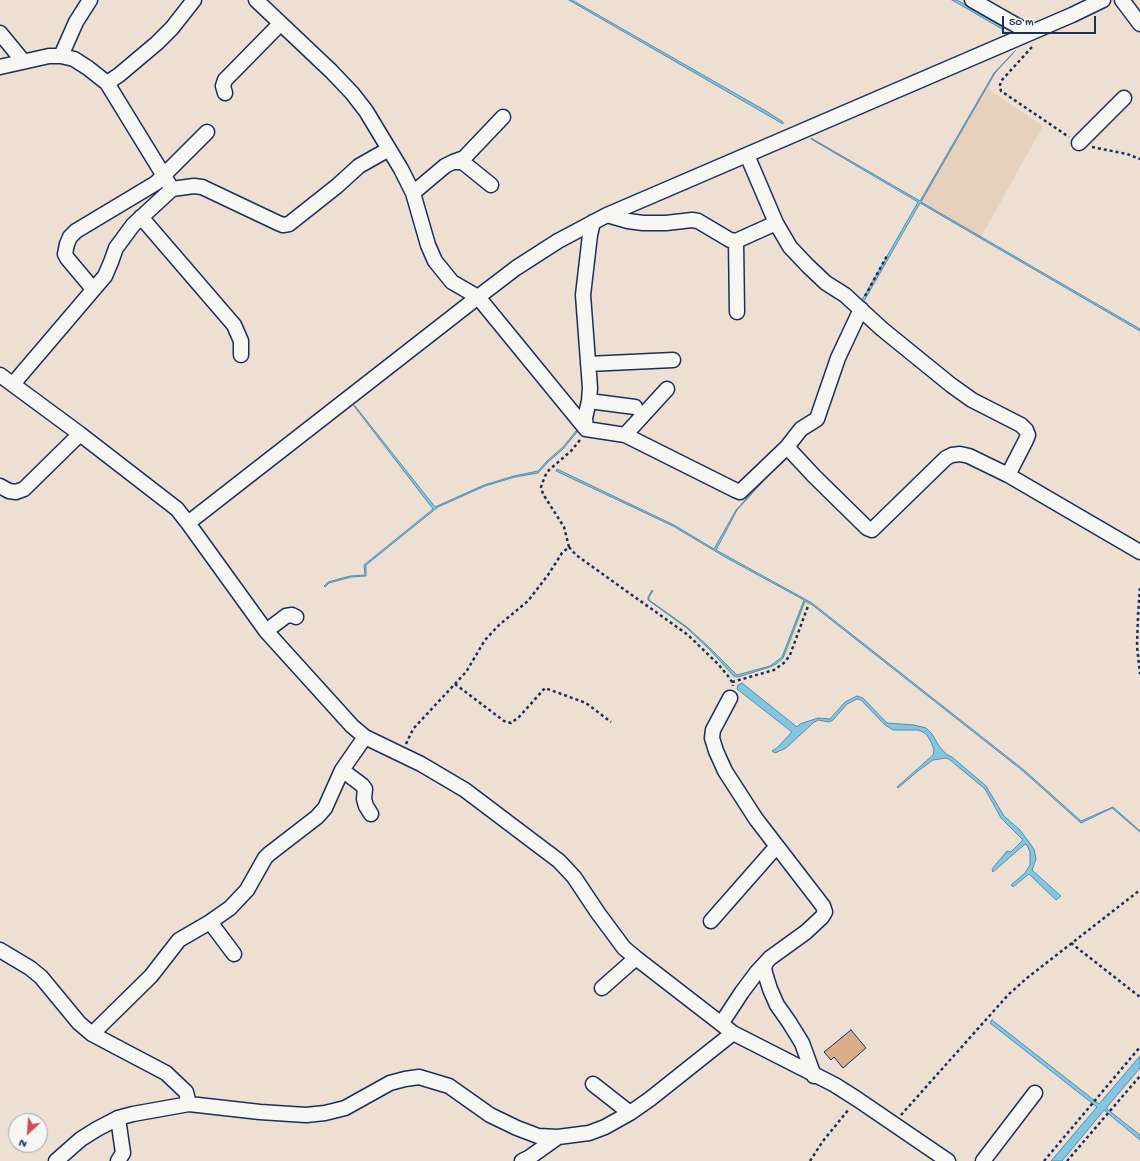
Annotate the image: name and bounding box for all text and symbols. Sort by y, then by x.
scale bar [1004,8,1098,34]
text: 50 m [1009,16,1034,30]
north arrow [8,1113,48,1153]
text: N [17,1136,29,1150]

